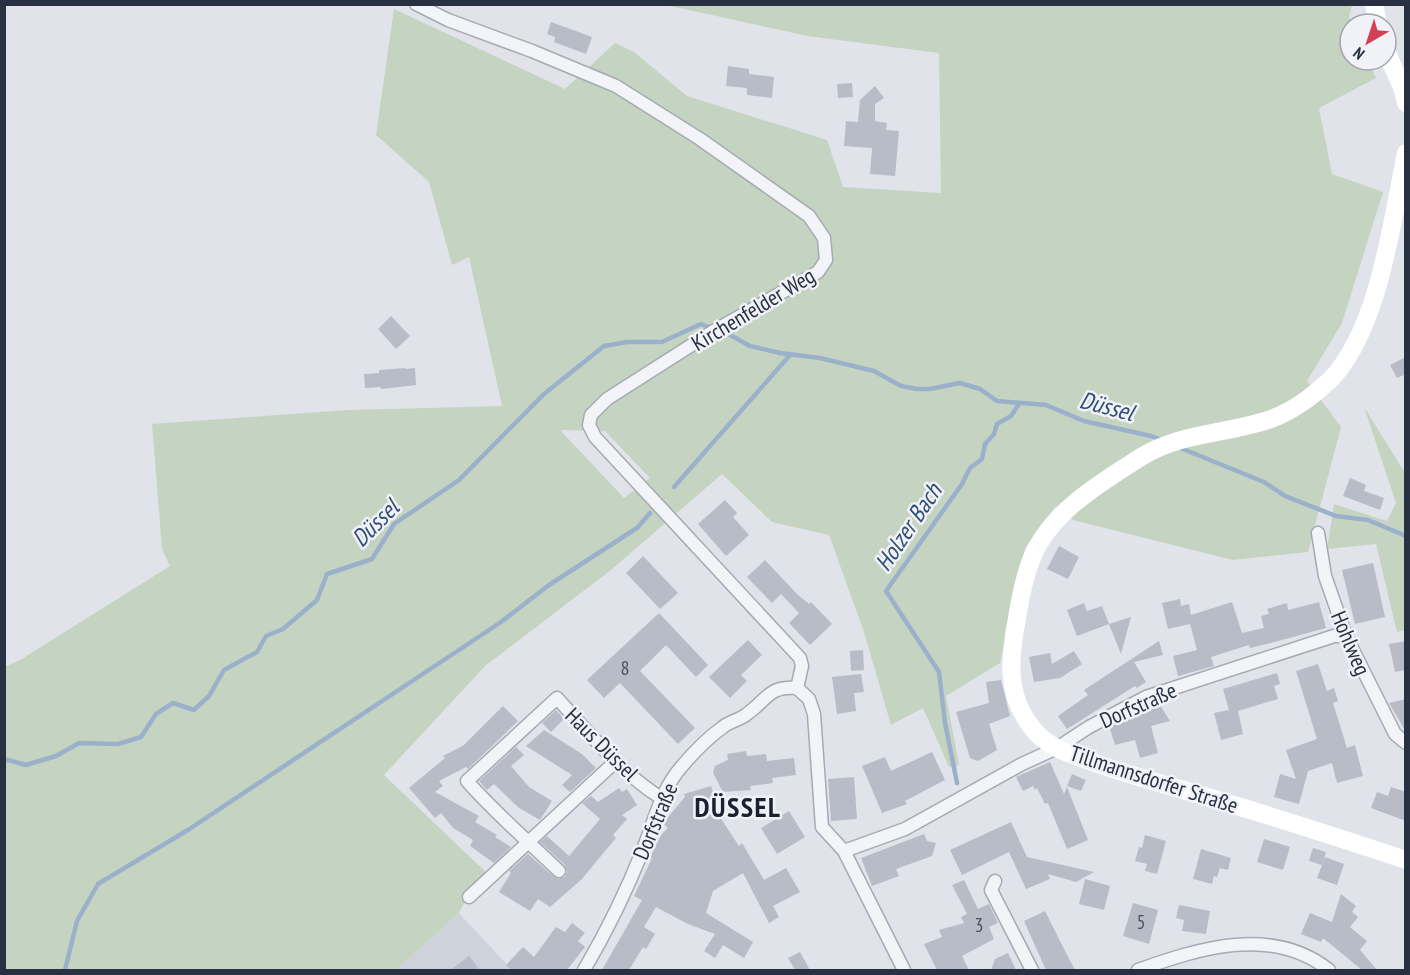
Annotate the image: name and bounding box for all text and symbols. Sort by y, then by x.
north arrow [1338,12,1398,72]
text: N [1349,43,1368,64]
street label: Kirchenfelder Weg [686,261,820,357]
water label: Düssel [1077,384,1140,429]
water label: Holzer Bach [868,476,949,577]
water label: Düssel [345,491,407,553]
street label: Hohlweg [1325,607,1377,679]
house number: 8 [621,655,630,681]
street label: Dorfstraße [1095,676,1181,734]
street label: Haus Düssel [559,701,645,787]
street label: Tillmannsdorfer Straße [1066,739,1242,819]
street label: Dorfstraße [626,778,684,864]
district label: DÜSSEL [695,788,781,825]
house number: 5 [1137,909,1146,935]
house number: 3 [975,912,984,938]

